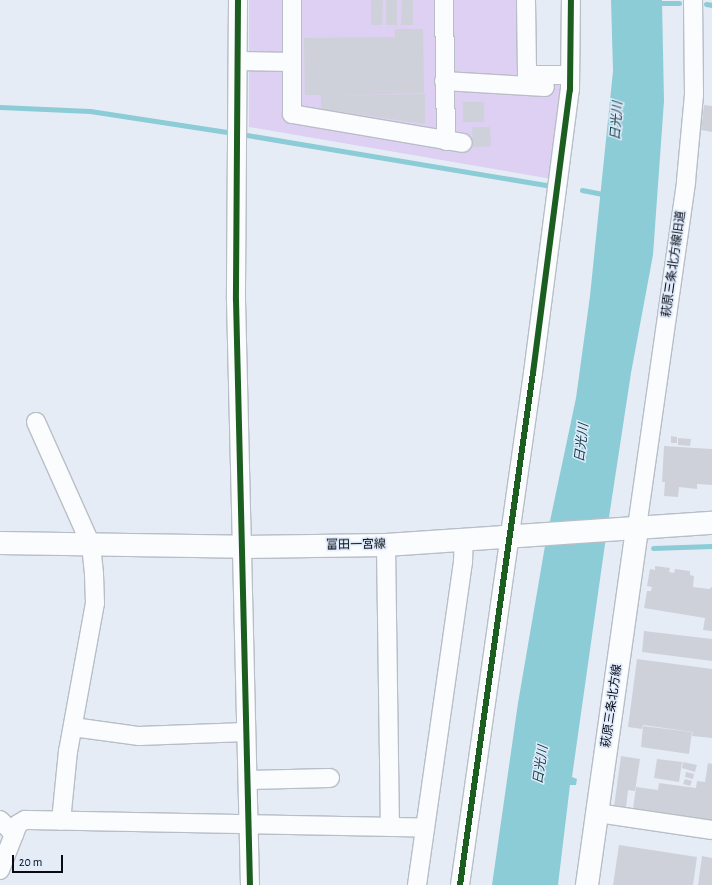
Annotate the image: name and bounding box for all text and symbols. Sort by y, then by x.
water label: 日光川 [609,101,627,141]
street label: 萩原三条北方線旧道 [659,210,689,318]
water label: 日光川 [573,423,593,463]
street label: 富田一宮線 [326,537,386,553]
street label: 萩原三条北方線 [599,663,625,749]
water label: 日光川 [532,745,552,785]
scale bar [14,847,65,873]
text: 20 m [19,856,42,868]

